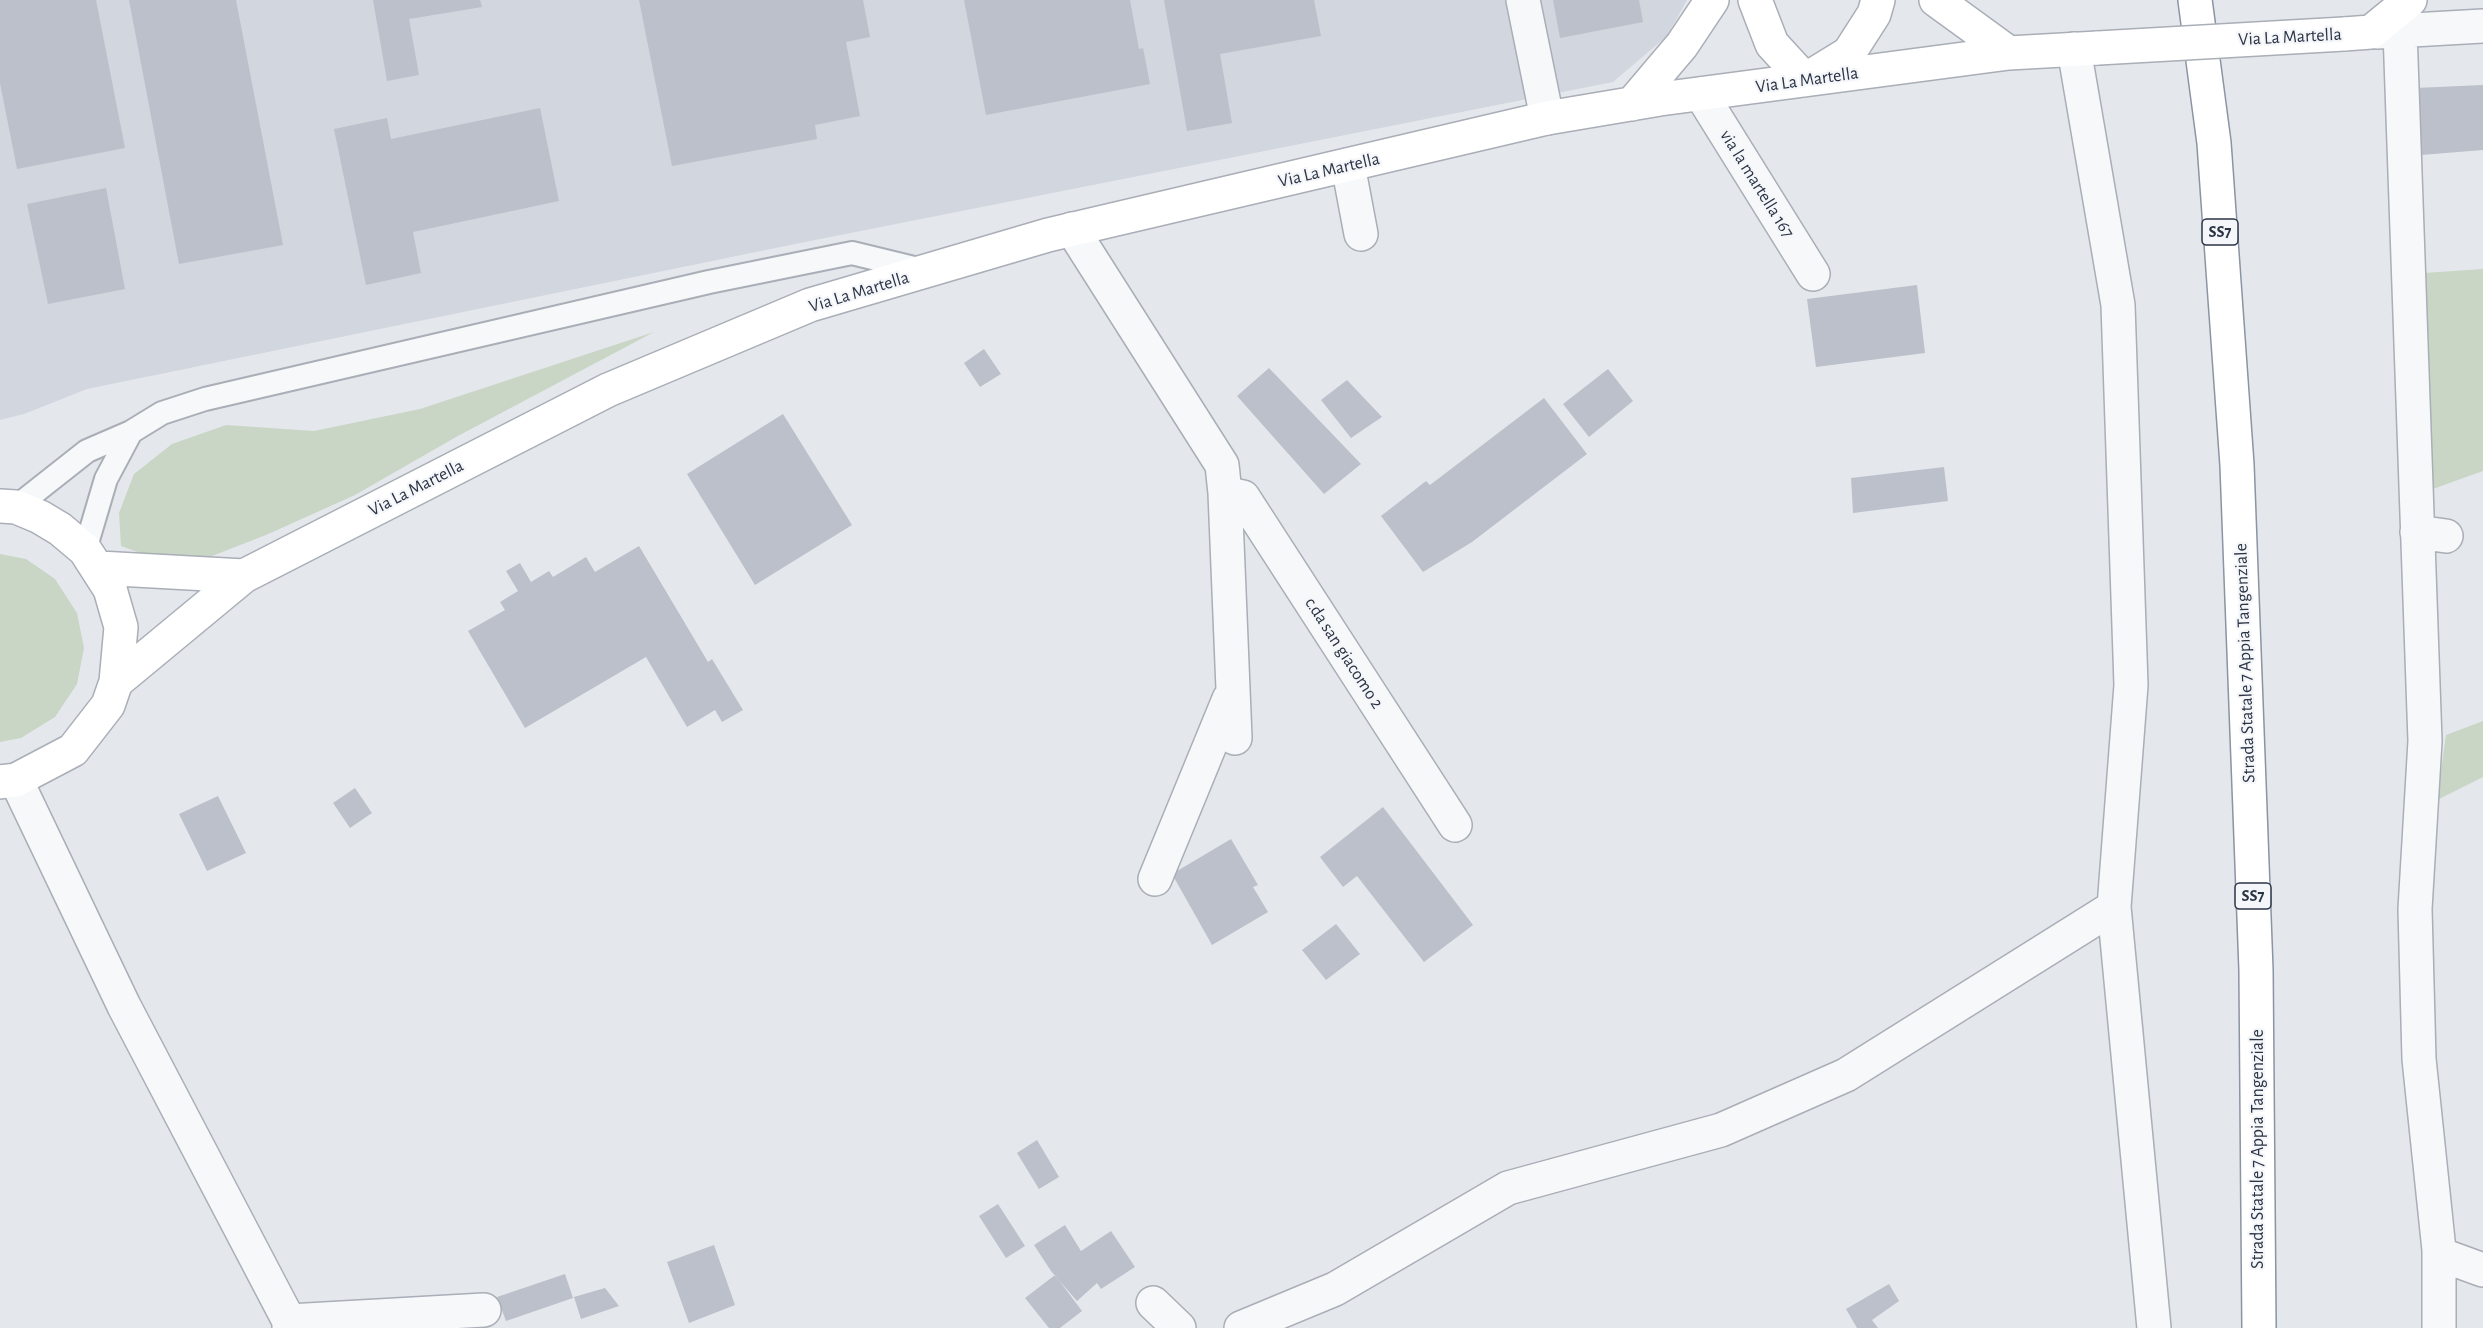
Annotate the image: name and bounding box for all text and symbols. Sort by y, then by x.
street label: Via La Martella [2238,24,2342,50]
street label: Via La Martella [1754,62,1860,98]
street label: via la martella 167 [1715,126,1799,242]
street label: Via La Martella [1276,148,1382,192]
road number: SS7 [2202,219,2238,245]
street label: Via La Martella [806,267,912,317]
street label: Via La Martella [365,455,467,521]
street label: Strada Statale 7 Appia Tangenziale [2230,543,2260,783]
street label: c.da san giacomo 2 [1300,593,1388,713]
road number: SS7 [2235,883,2271,909]
street label: Strada Statale 7 Appia Tangenziale [2247,1029,2269,1269]

